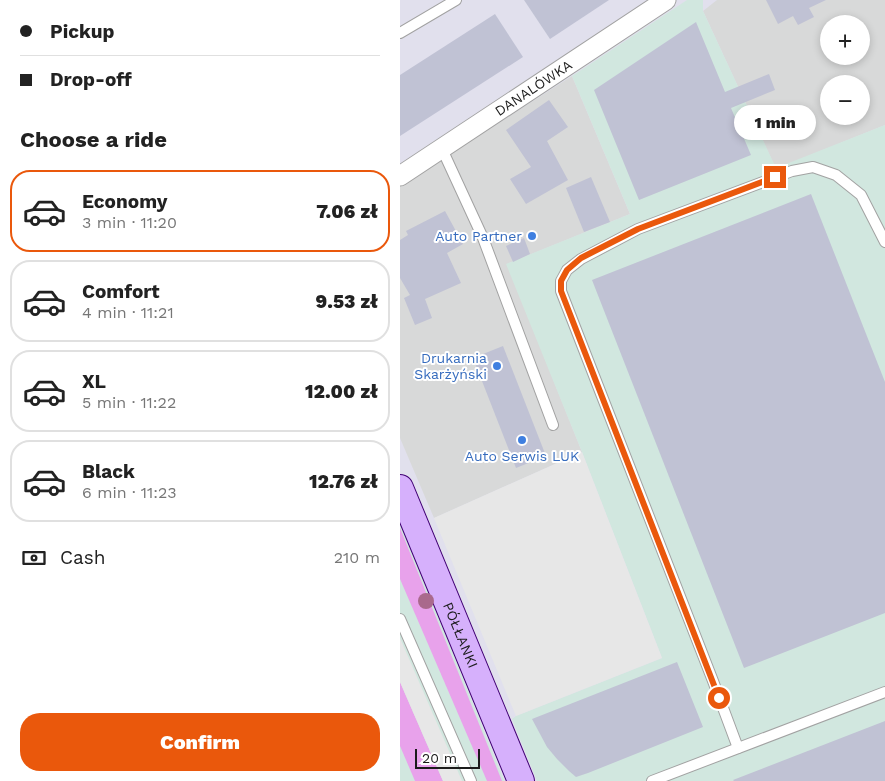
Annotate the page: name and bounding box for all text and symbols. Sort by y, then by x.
map controls [820,15,870,125]
button: + [820,15,870,65]
text: Pickup [50,20,114,43]
street label: DANALÓWKA [492,57,575,119]
text: Drop-off [50,68,132,91]
button: − [820,75,870,125]
callout: 1 min [734,104,816,140]
text: 1 min [754,113,796,132]
text: Choose a ride [20,127,167,152]
route end [764,166,786,188]
icon: car [22,189,67,234]
text: Economy [82,190,167,213]
text: 7.06 zł [316,200,378,223]
text: 3 min · 11:20 [82,213,177,232]
place label: Auto Partner [435,228,522,244]
marker: Auto Partner [526,230,538,242]
icon: car [22,279,67,324]
text: Comfort [82,280,160,303]
text: 9.53 zł [316,290,378,313]
text: 4 min · 11:21 [82,303,174,322]
place label: Drukarnia Skarżyński [414,350,487,382]
marker: Drukarnia Skarżyński [491,360,503,372]
icon: car [22,369,67,414]
text: XL [82,370,106,393]
text: 12.00 zł [305,380,378,403]
text: 5 min · 11:22 [82,393,176,412]
marker: Auto Serwis LUK [516,434,528,446]
place label: Auto Serwis LUK [465,448,579,464]
icon: car [22,459,67,504]
text: Black [82,460,135,483]
text: 12.76 zł [309,470,378,493]
text: 6 min · 11:23 [82,483,177,502]
icon: cash [20,544,48,572]
text: Cash [60,546,106,569]
text: 210 m [334,548,380,567]
street label: PÓŁŁANKI [440,600,481,670]
route start [708,687,730,709]
button: Confirm [20,713,380,771]
scale bar [415,746,480,769]
text: 20 m [422,750,457,766]

